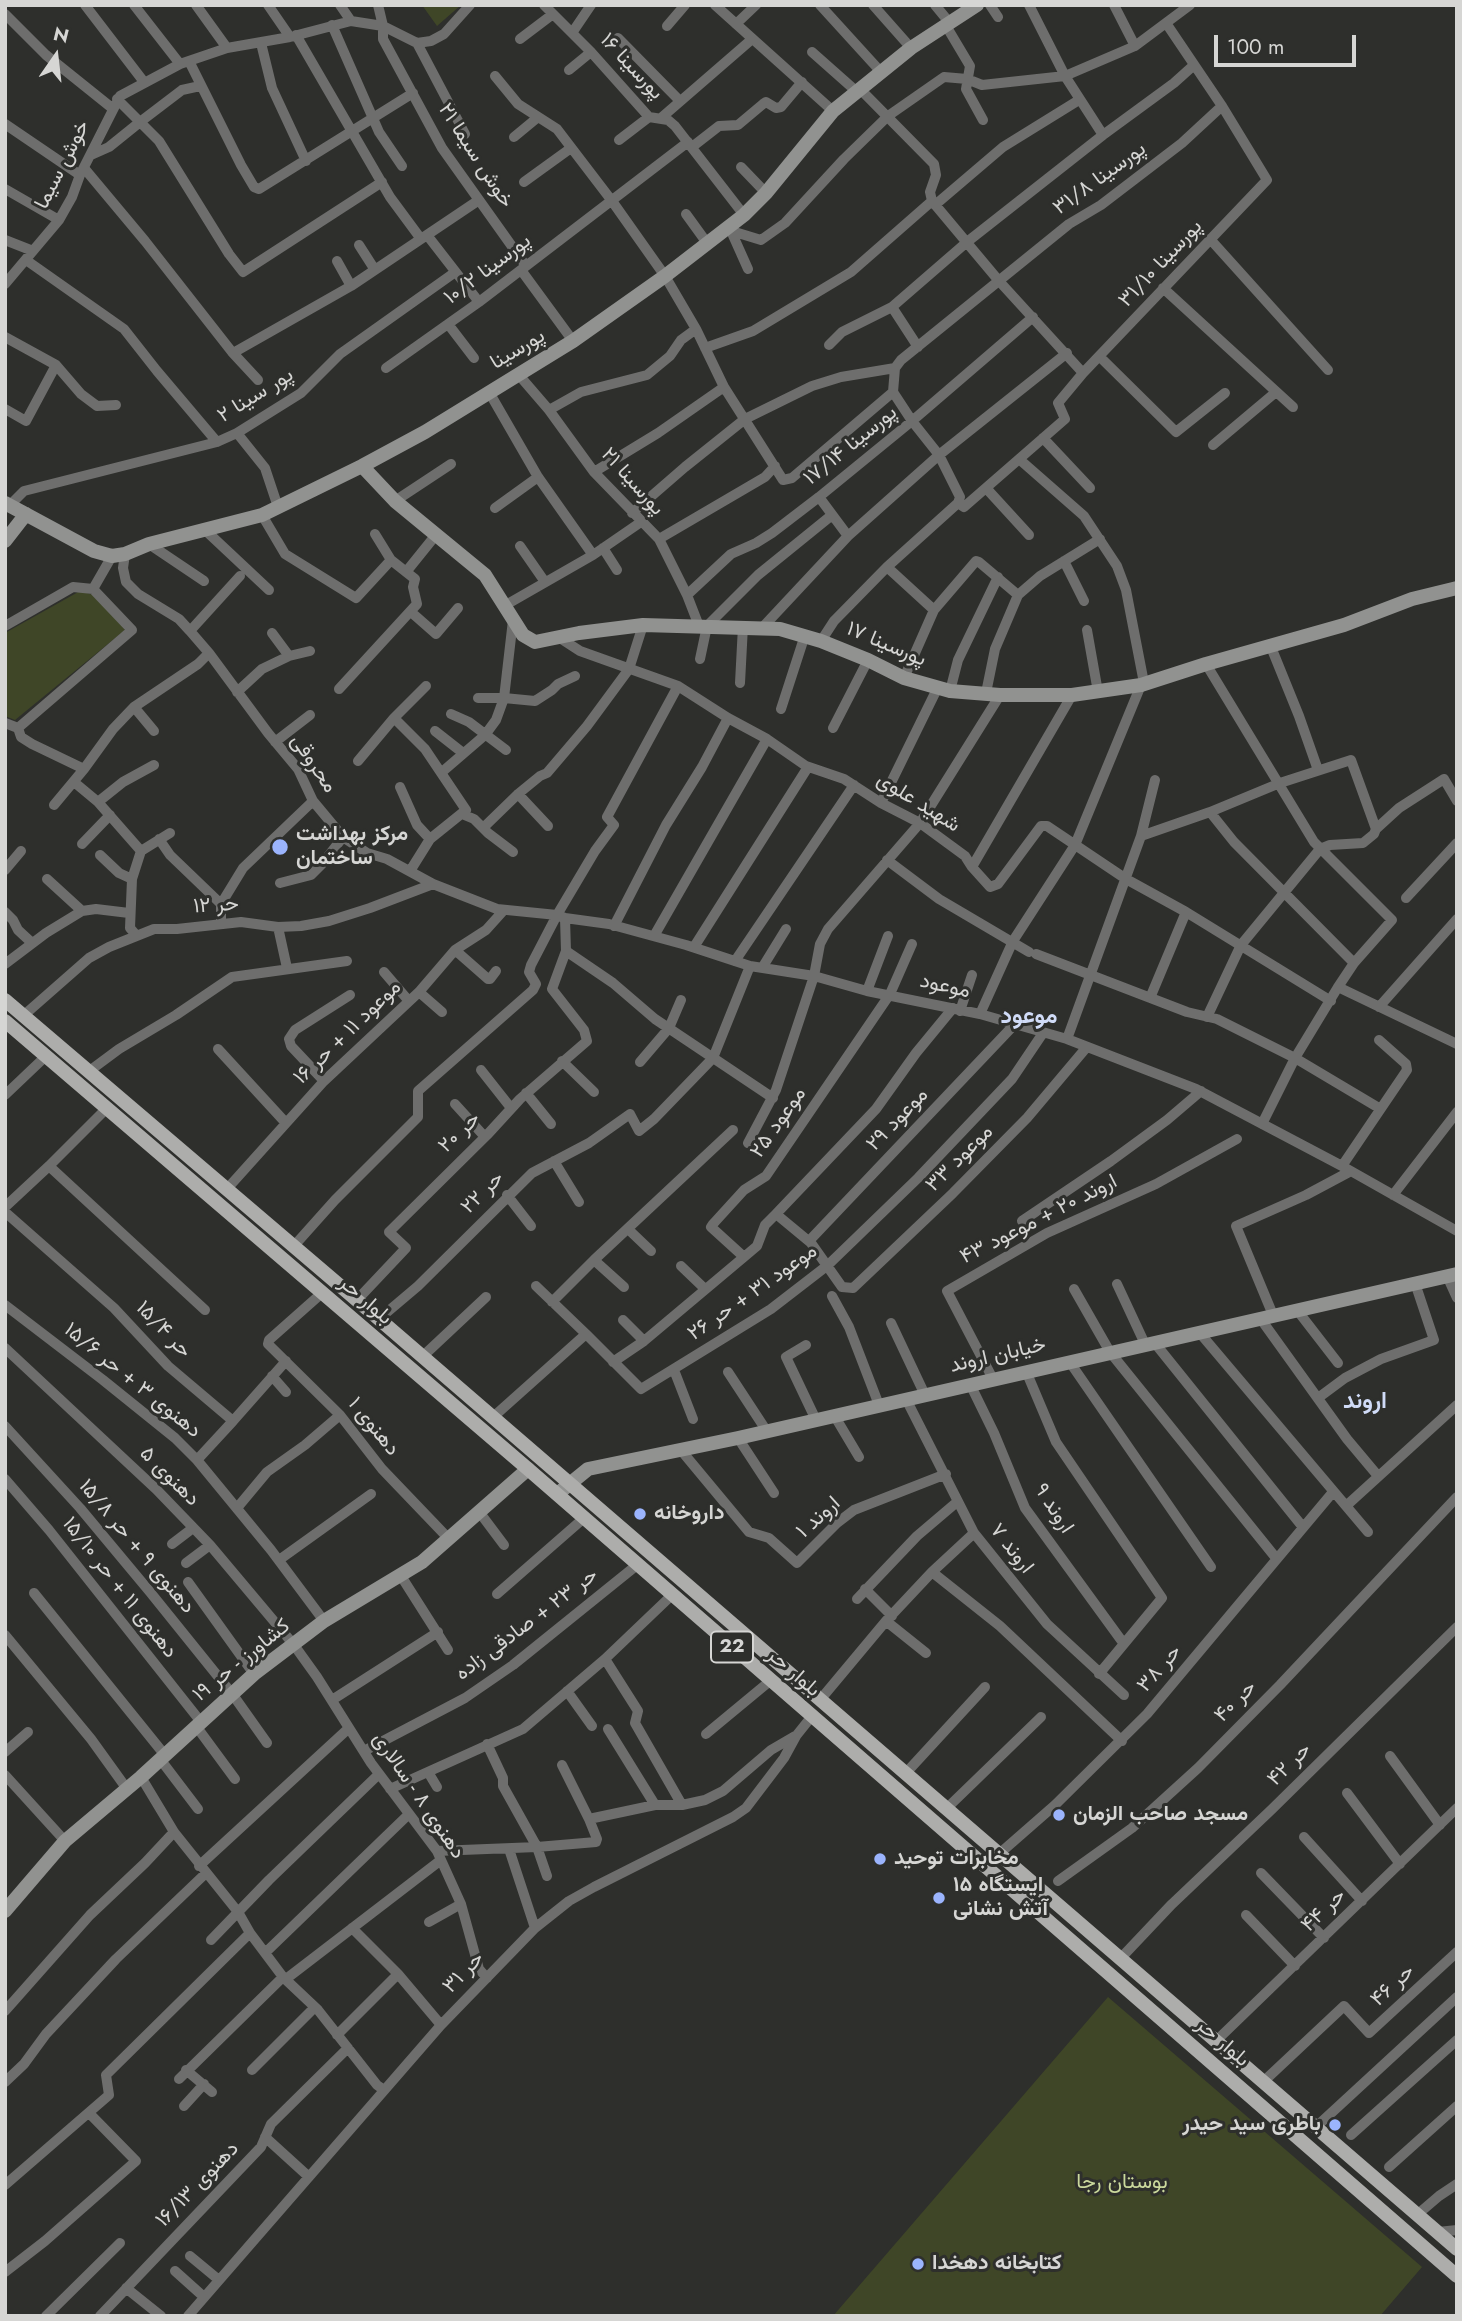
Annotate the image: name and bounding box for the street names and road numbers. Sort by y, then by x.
street label: پورسینا ۱۶ [594,28,668,106]
street label: خوش سیما ۲۱ [432,99,518,213]
street label: خوش سیما [30,116,96,214]
street label: پورسینا ۳۱/۸ [1049,137,1151,221]
street label: پورسینا ۳۱/۱۰ [1114,215,1208,313]
street label: پورسینا ۱۰/۲ [440,229,536,311]
street label: پورسینا [486,324,550,376]
street label: پور سینا ۲ [213,363,299,429]
street label: پورسینا ۱۷/۱۴ [799,401,903,491]
street label: پورسینا ۲۱ [595,443,669,521]
street label: پورسینا ۱۷ [842,617,930,673]
street label: محروقی [284,730,342,798]
street label: شهید علوی [872,767,964,839]
street label: حر ۱۲ [192,892,240,920]
street label: موعود [917,969,973,1005]
street label: موعود ۱۱ + حر ۱۶ [289,975,407,1091]
street label: موعود ۲۵ [746,1083,812,1163]
street label: موعود ۲۹ [862,1083,934,1157]
street label: حر ۲۰ [434,1107,486,1159]
street label: موعود ۳۳ [921,1120,999,1198]
street label: حر ۲۲ [456,1166,510,1220]
street label: اروند ۲۰ + موعود ۴۳ [956,1170,1122,1270]
street label: موعود ۳۱ + حر ۲۶ [683,1239,823,1347]
street label: بلوار حر [333,1271,397,1331]
street label: حر ۱۵/۴ [130,1296,196,1364]
street label: دهنوی ۳ + حر ۱۵/۶ [58,1318,206,1444]
street label: خیابان اروند [948,1333,1048,1379]
street label: دهنوی ۱ [342,1393,404,1461]
street label: دهنوی ۵ [134,1442,204,1512]
street label: دهنوی ۹ + حر ۱۵/۸ [72,1475,200,1619]
street label: اروند ۹ [1028,1479,1078,1539]
street label: اروند ۱ [792,1492,846,1544]
street label: دهنوی ۱۱ + حر ۱۵/۱۰ [56,1512,182,1664]
street label: اروند ۷ [984,1519,1038,1579]
street label: حر ۲۳ + صادقی زاده [451,1563,603,1687]
street label: کشاورز - حر ۱۹ [188,1614,296,1708]
road number: 22 [711,1632,753,1662]
street label: حر ۳۸ [1133,1640,1187,1698]
street label: بلوار حر [761,1643,825,1703]
street label: حر ۴۰ [1210,1676,1262,1728]
street label: دهنوی ۸ - سالاری [366,1728,470,1864]
street label: حر ۴۲ [1263,1738,1317,1792]
street label: حر ۴۴ [1296,1884,1352,1938]
street label: حر ۳۱ [438,1947,490,1999]
street label: حر ۴۶ [1366,1959,1420,2013]
street label: بلوار حر [1190,2013,1254,2073]
street label: دهنوی ۱۶/۱۳ [151,2137,245,2233]

